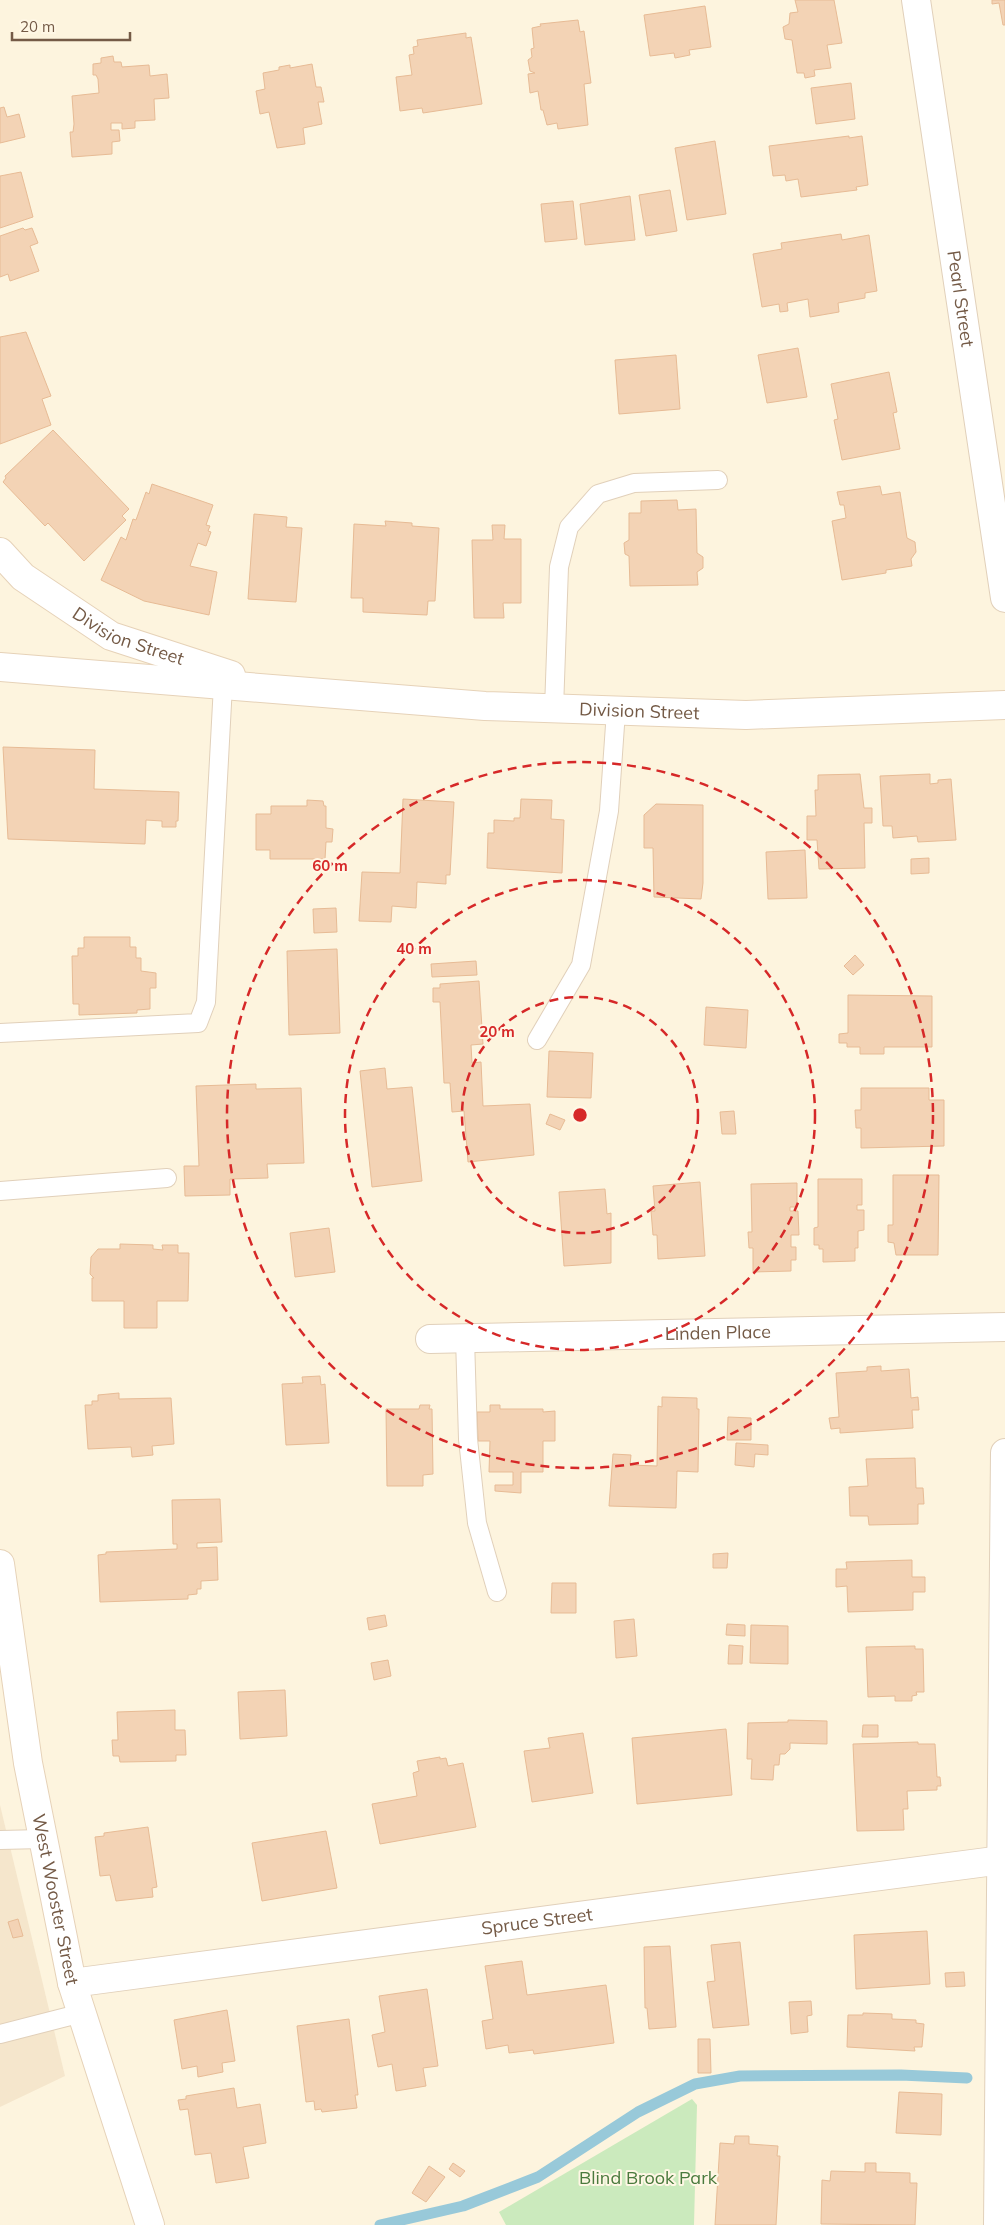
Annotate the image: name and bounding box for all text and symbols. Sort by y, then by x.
scale bar [12,10,130,42]
text: 20 m [20,17,55,36]
street label: Pearl Street [942,249,979,348]
street label: Division Street [68,602,187,670]
street label: Division Street [579,697,700,724]
text: 60 m [312,856,348,875]
text: 40 m [396,939,432,958]
text: 20 m [479,1022,515,1041]
centre of rings [571,1106,589,1124]
street label: Linden Place [665,1320,771,1345]
street label: West Wooster Street [27,1812,84,1987]
street label: Spruce Street [480,1902,594,1940]
park label: Blind Brook Park [579,2166,718,2189]

